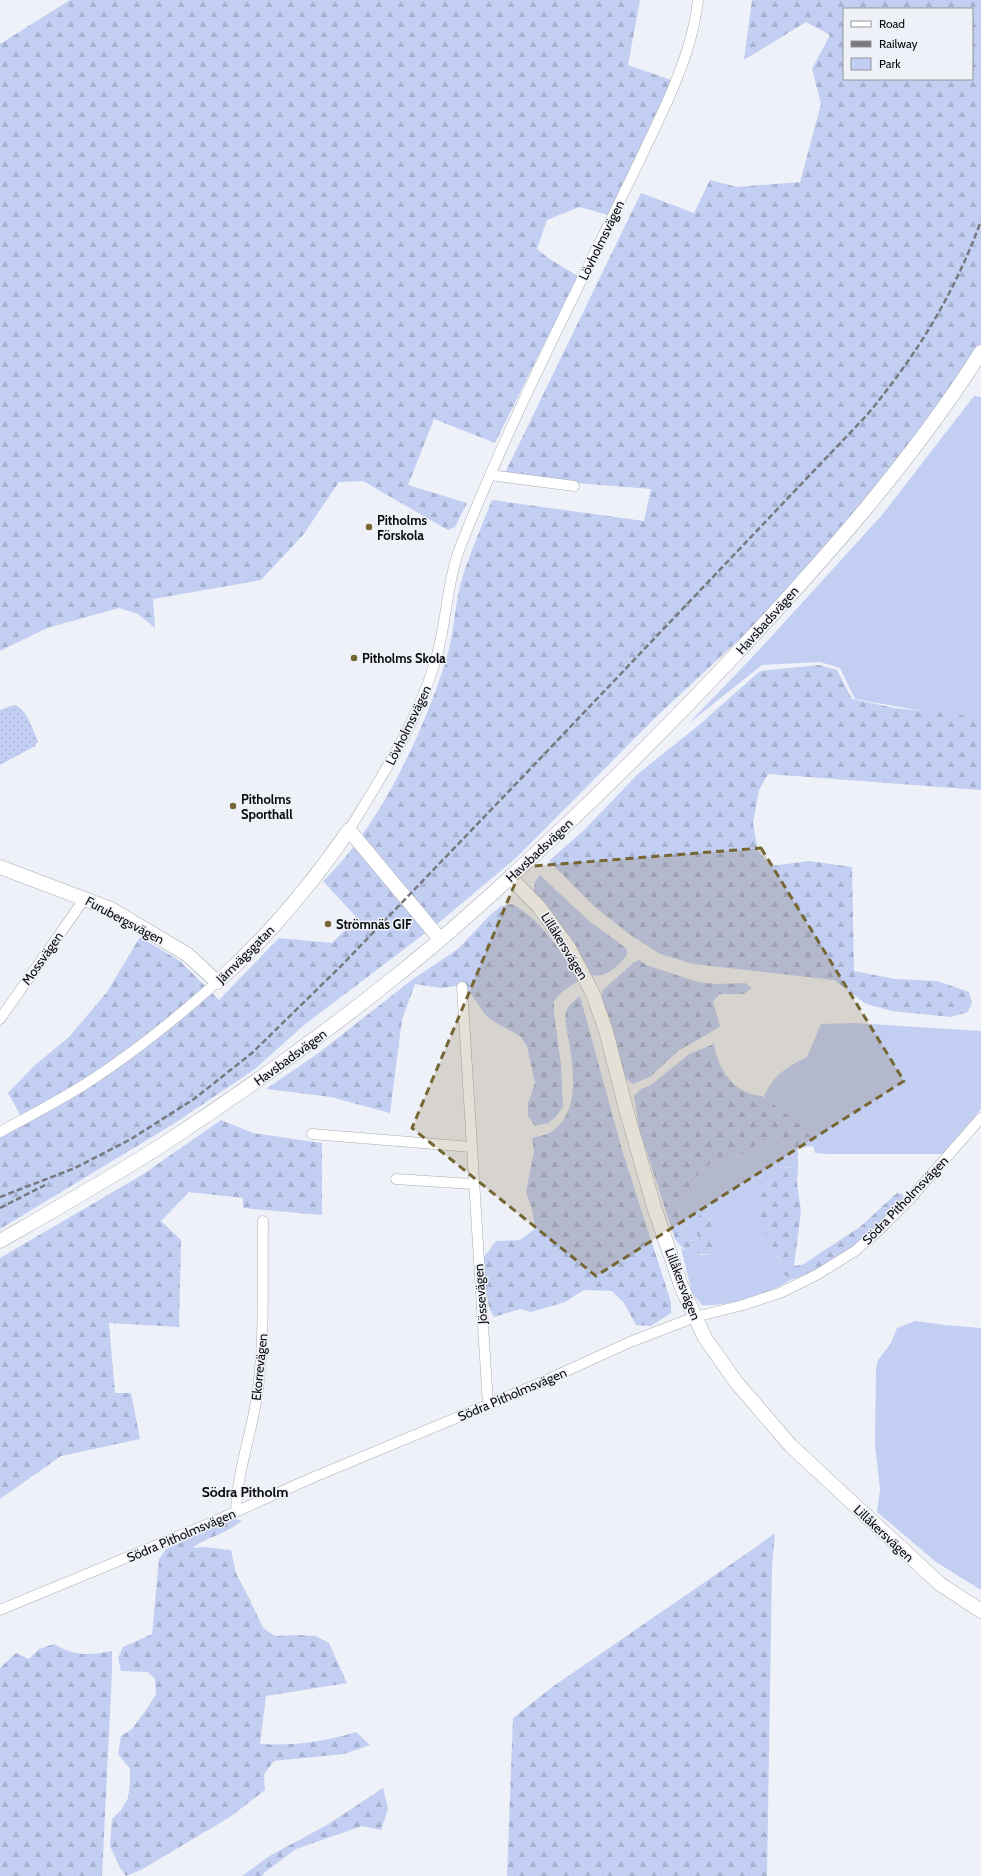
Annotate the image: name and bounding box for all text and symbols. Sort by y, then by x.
legend [843,8,973,80]
text: Road [879,16,905,31]
text: Railway [879,36,917,51]
text: Park [879,56,901,71]
street label: Lövholmsvägen [575,197,627,283]
place label: Pitholms Förskola [377,512,428,543]
marker: Pitholms Förskola [364,522,374,532]
street label: Havsbadsvägen [732,583,802,657]
place label: Pitholms Skola [362,650,446,666]
marker: Pitholms Skola [349,653,359,663]
street label: Lövholmsvägen [382,682,434,768]
place label: Pitholms Sporthall [241,791,293,822]
marker: Pitholms Sporthall [228,801,238,811]
street label: Havsbadsvägen [502,815,576,885]
street label: Furubergsvägen [83,893,167,947]
street label: Lillåkersvägen [538,909,592,983]
place label: Strömnäs GIF [336,916,412,932]
marker: Strömnäs GIF [323,919,333,929]
street label: Järnvägsgatan [212,922,277,987]
street label: Mossvägen [18,928,66,988]
street label: Havsbadsvägen [251,1025,329,1089]
street label: Södra Pitholmsvägen [859,1152,951,1248]
street label: Lillåkersvägen [662,1246,704,1322]
street label: Jössevägen [470,1263,490,1326]
street label: Ekorrevägen [248,1333,270,1401]
street label: Södra Pitholmsvägen [455,1364,569,1424]
district label: Södra Pitholm [202,1483,288,1501]
street label: Lillåkersvägen [851,1501,917,1565]
street label: Södra Pitholmsvägen [124,1505,238,1565]

